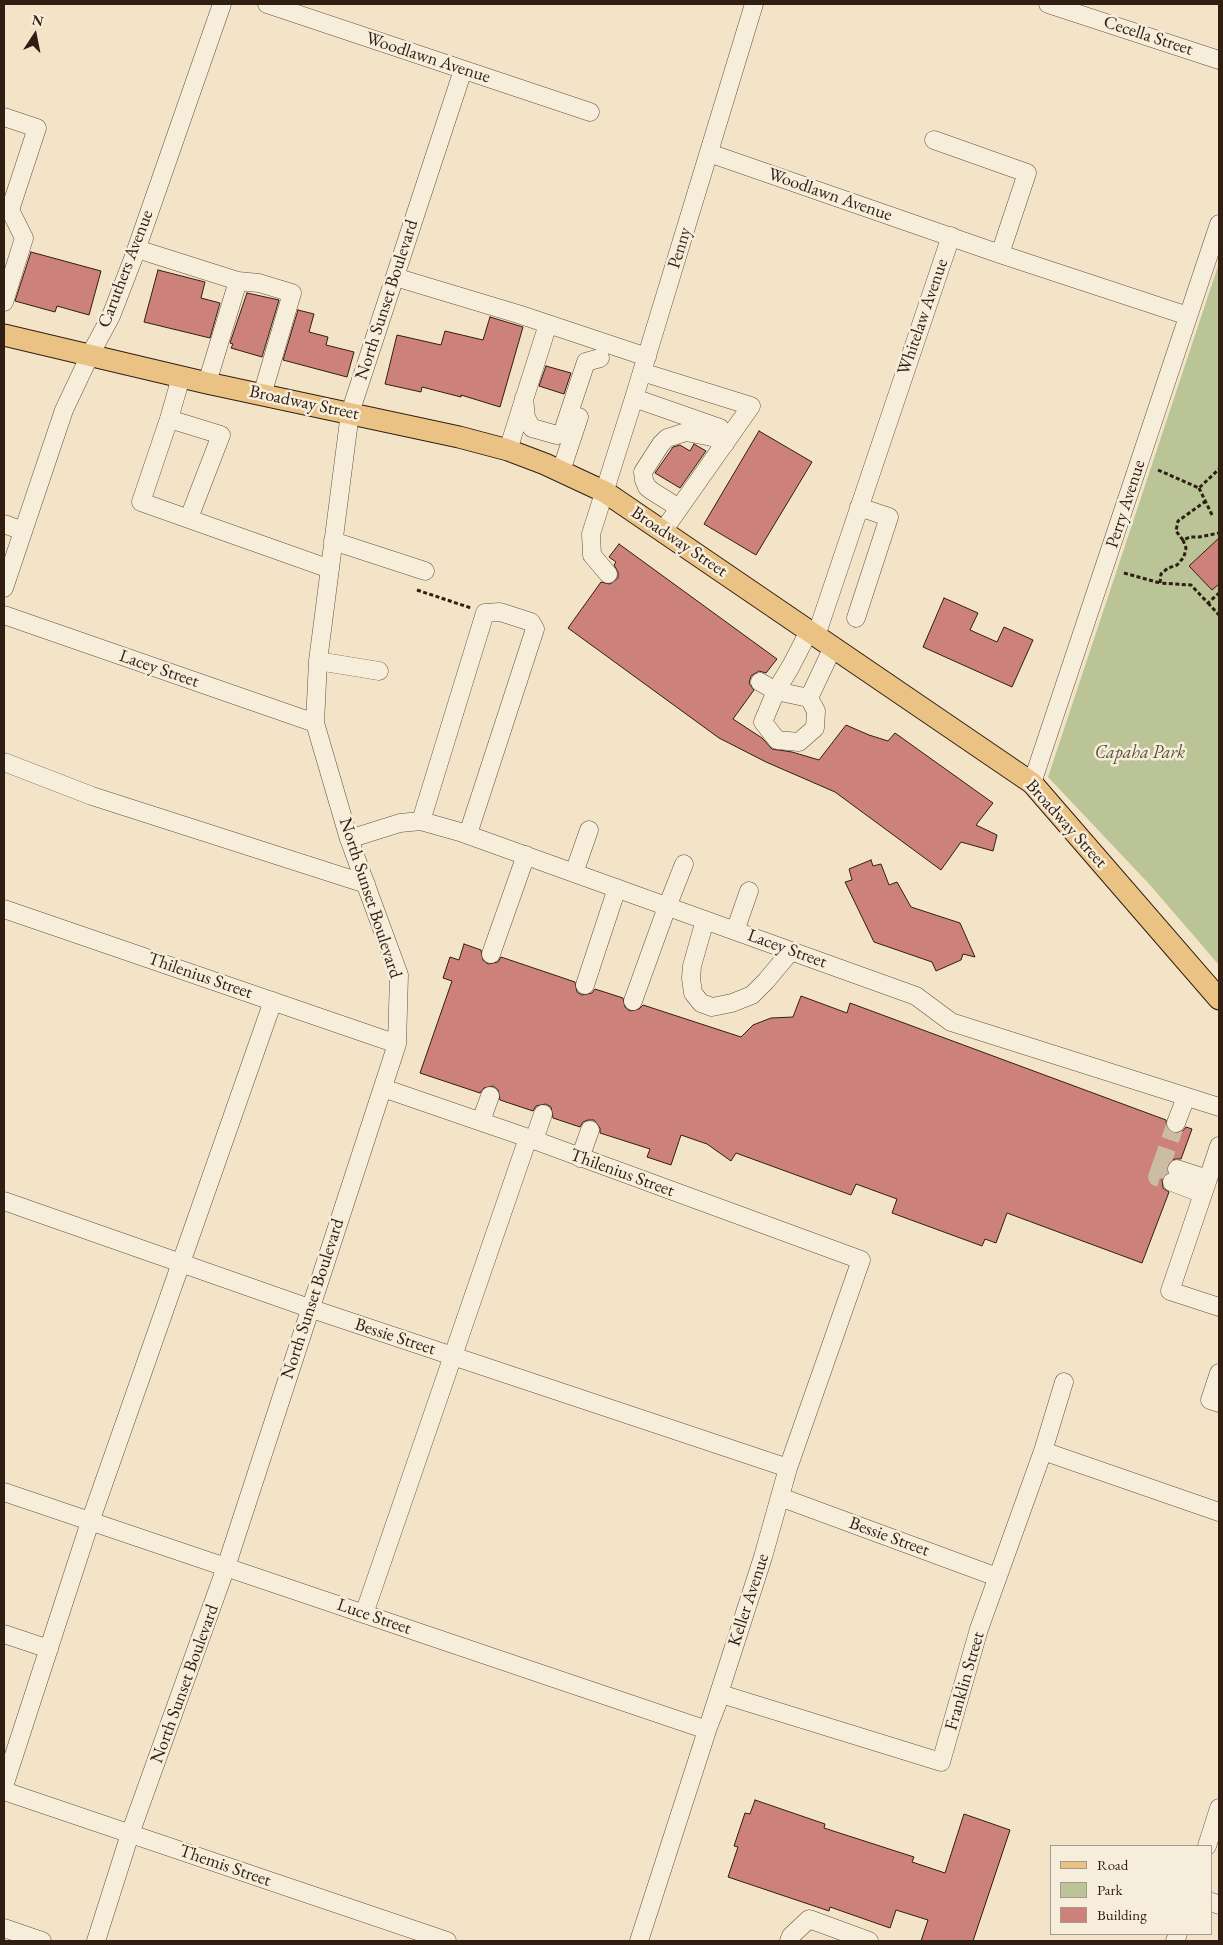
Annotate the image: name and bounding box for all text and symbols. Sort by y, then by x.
north arrow [10,10,60,60]
text: N [31,10,45,30]
street label: Cecella Street [1101,11,1195,61]
street label: Woodlawn Avenue [363,28,493,88]
street label: Woodlawn Avenue [765,164,895,226]
street label: Caruthers Avenue [94,207,158,331]
street label: North Sunset Boulevard [351,217,423,383]
street label: Penny [663,225,697,271]
street label: Whitelaw Avenue [893,256,953,378]
street label: Broadway Street [247,381,361,425]
street label: Perry Avenue [1102,457,1150,551]
street label: Broadway Street [627,502,731,582]
street label: Lacey Street [116,645,202,693]
park label: Capaha Park [1095,742,1185,764]
street label: Broadway Street [1021,775,1111,873]
street label: North Sunset Boulevard [334,815,406,981]
street label: Lacey Street [744,925,830,973]
street label: Thilenius Street [145,948,255,1004]
street label: Thilenius Street [567,1144,677,1202]
street label: North Sunset Boulevard [277,1216,349,1382]
street label: Bessie Street [352,1314,438,1360]
street label: Bessie Street [846,1513,932,1561]
street label: Keller Avenue [724,1551,774,1649]
street label: Luce Street [334,1594,414,1640]
street label: North Sunset Boulevard [146,1602,224,1766]
street label: Franklin Street [941,1629,989,1733]
street label: Themis Street [176,1840,274,1892]
legend [1050,1845,1213,1935]
text: Road [1097,1855,1128,1874]
text: Park [1097,1880,1123,1899]
text: Building [1097,1905,1147,1924]

